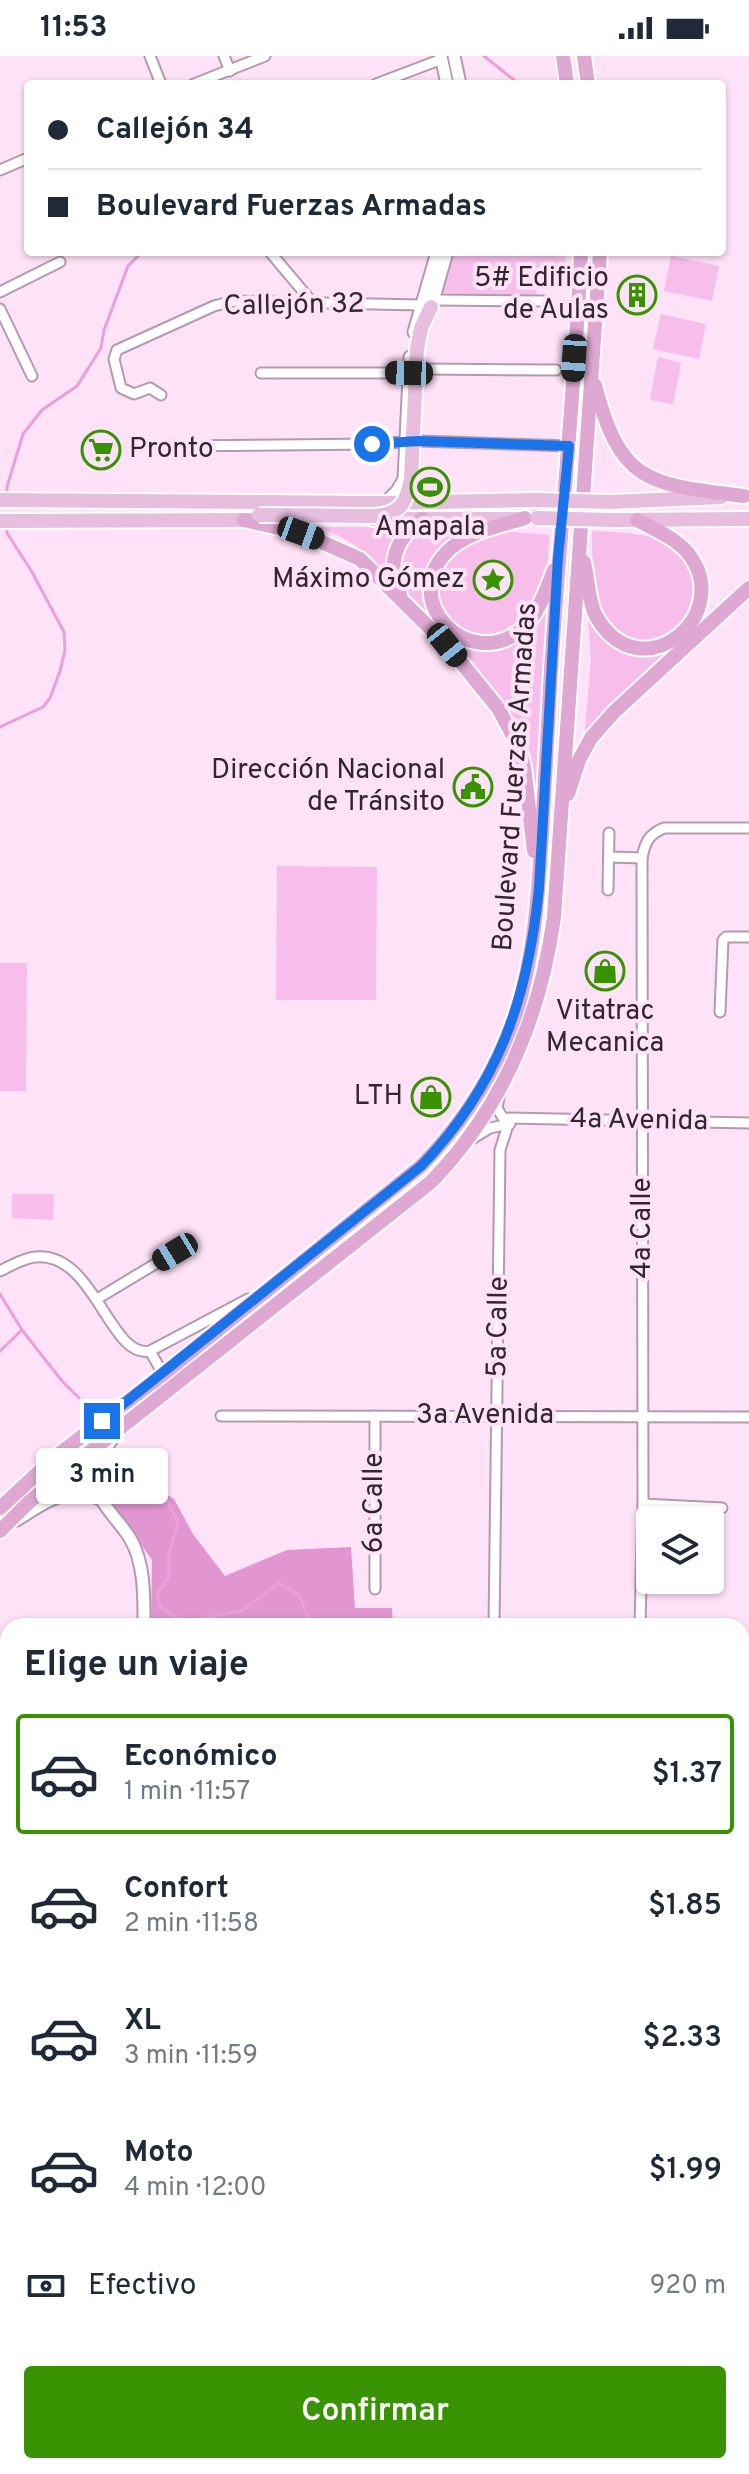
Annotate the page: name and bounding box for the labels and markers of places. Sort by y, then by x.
place label: 5# Edificio de Aulas [474,261,609,329]
building icon: 5# Edificio de Aulas [616,274,658,316]
supermarket icon: Pronto [80,429,122,471]
place label: Pronto [129,432,214,468]
sports icon: Amapala [409,466,451,508]
place label: Amapala [375,510,485,546]
place icon: Máximo Gómez [472,559,514,601]
place label: Máximo Gómez [272,562,465,598]
place label: Dirección Nacional de Tránsito [211,753,445,821]
public building icon: Dirección Nacional de Tránsito [452,766,494,808]
shop icon: Vitatrac Mecanica [584,950,626,992]
place label: Vitatrac Mecanica [546,994,664,1062]
shop icon: LTH [410,1076,452,1118]
place label: LTH [354,1079,403,1115]

